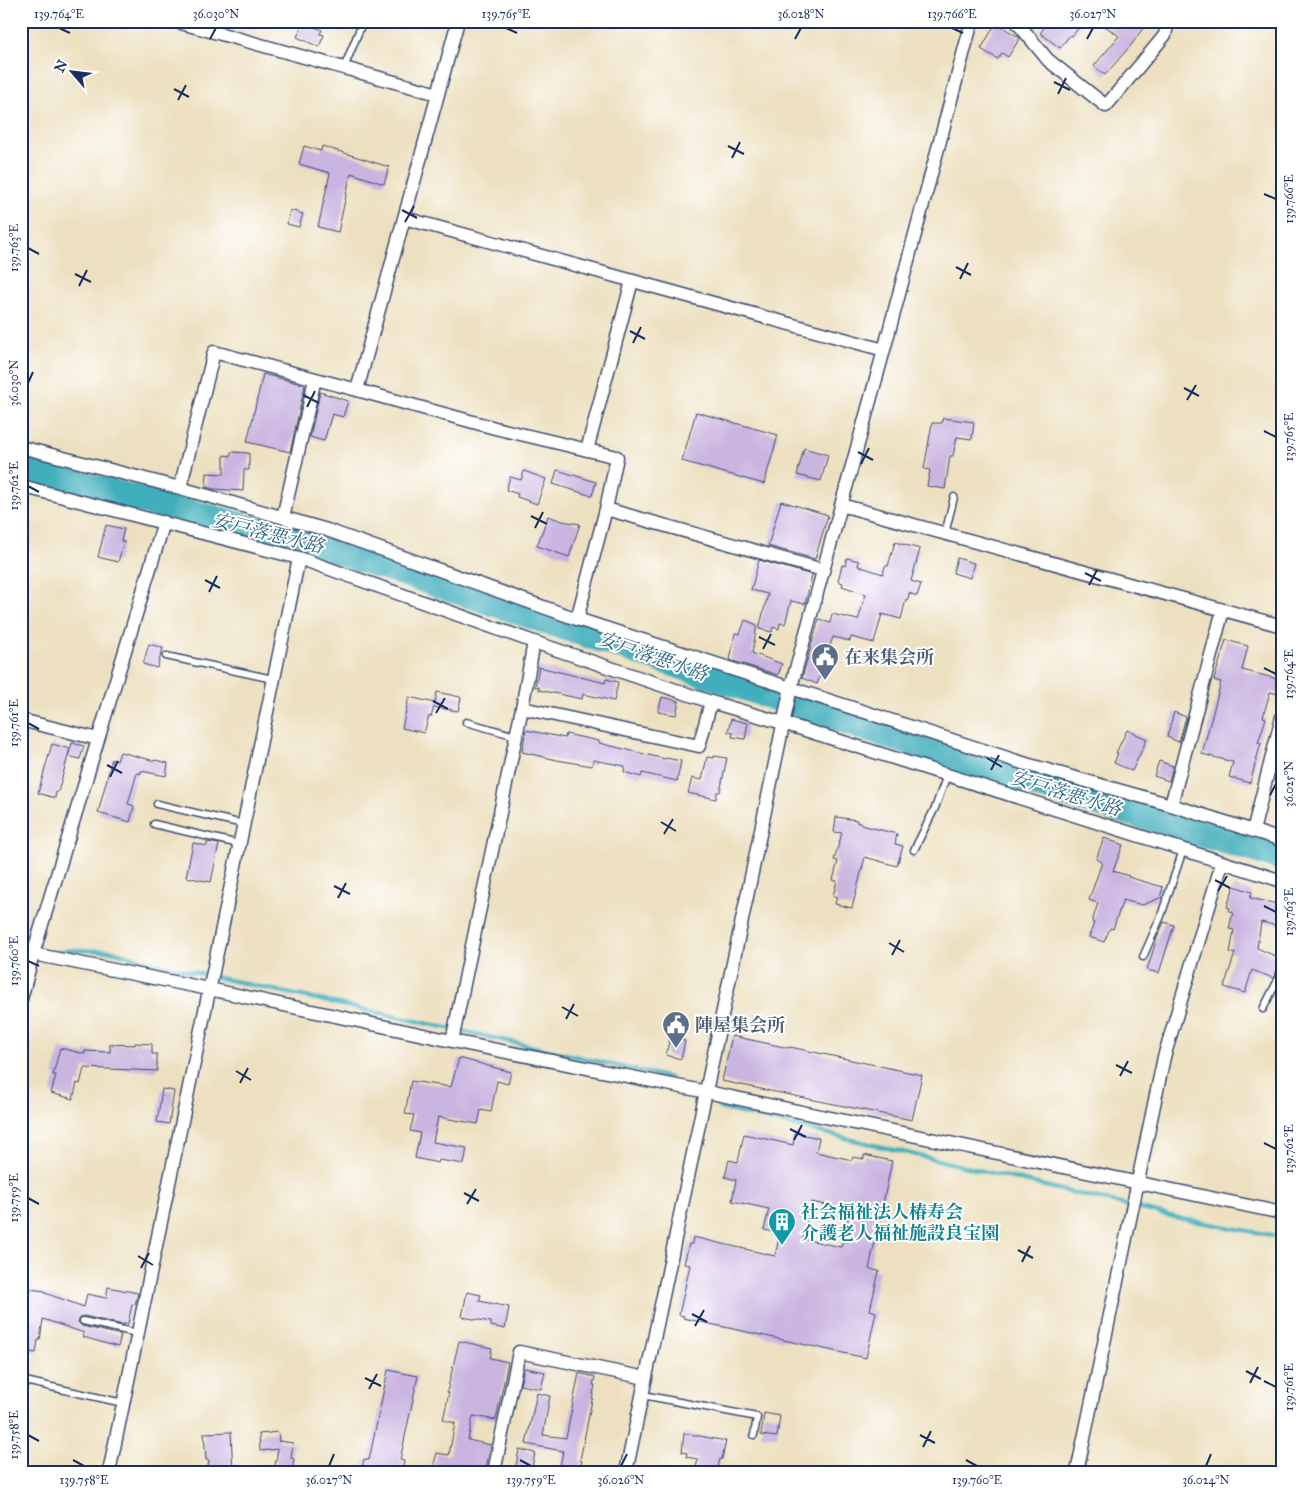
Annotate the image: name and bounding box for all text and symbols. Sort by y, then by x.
text: 139.764°E [34,7,84,21]
text: 36.030°N [193,7,239,21]
text: 139.765°E [482,7,531,21]
text: 36.028°N [777,7,825,21]
text: 139.766°E [927,7,977,21]
text: 36.027°N [1070,7,1116,21]
north arrow [48,48,98,98]
text: N [51,57,71,75]
text: 139.766°E [1282,174,1296,224]
text: 139.763°E [7,224,21,272]
text: 36.030°N [7,360,21,406]
text: 139.765°E [1282,412,1296,461]
text: 139.762°E [7,461,21,511]
water label: 安戸落悪水路 [210,508,328,558]
water label: 安戸落悪水路 [595,627,713,686]
public building icon: 在来集会所 [810,642,840,681]
place label: 在来集会所 [844,646,934,668]
text: 139.764°E [1282,649,1296,699]
text: 139.761°E [7,699,21,747]
text: 36.025°N [1282,761,1296,807]
water label: 安戸落悪水路 [1008,765,1126,821]
text: 139.763°E [1282,888,1296,936]
text: 139.760°E [7,936,21,986]
public building icon: 陣屋集会所 [661,1010,691,1049]
place label: 陣屋集会所 [695,1014,785,1036]
text: 139.762°E [1282,1124,1296,1174]
text: 139.759°E [7,1173,21,1223]
place label: 社会福祉法人椿寿会 介護老人福祉施設良宝園 [801,1201,999,1244]
building icon: 社会福祉法人椿寿会 介護老人福祉施設良宝園 [767,1207,797,1246]
text: 139.761°E [1282,1363,1296,1411]
text: 139.758°E [7,1410,21,1460]
text: 139.758°E [59,1473,109,1487]
text: 36.027°N [306,1473,352,1487]
text: 139.759°E [506,1473,556,1487]
text: 36.026°N [597,1473,645,1487]
text: 139.760°E [952,1473,1003,1487]
text: 36.024°N [1182,1473,1230,1487]

